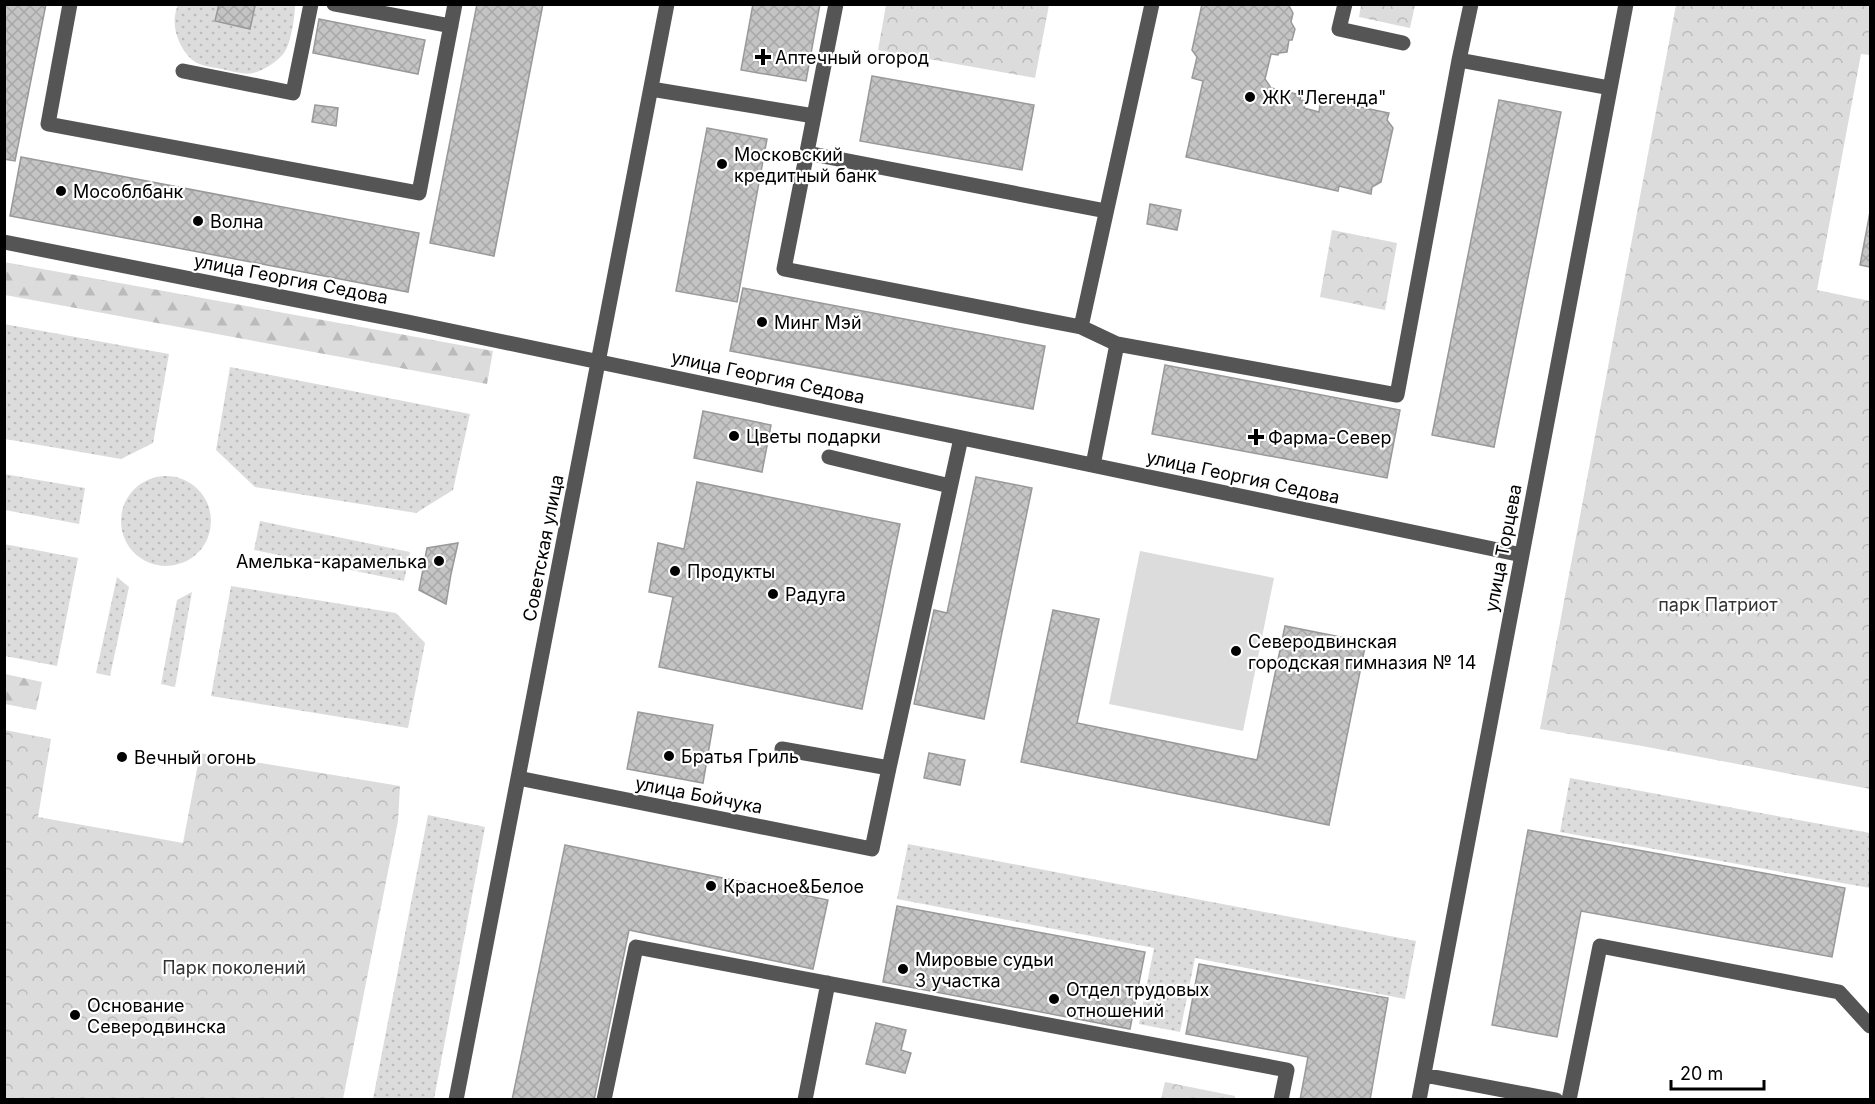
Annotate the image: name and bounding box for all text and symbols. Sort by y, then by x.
place label: Аптечный огород [775,47,929,68]
marker: Аптечный огород [756,50,770,64]
place label: ЖК "Легенда" [1262,87,1386,108]
marker: ЖК "Легенда" [1243,90,1257,104]
place label: Московский кредитный банк [734,144,877,186]
marker: Московский кредитный банк [715,157,729,171]
place label: Мособлбанк [73,181,184,202]
marker: Мособлбанк [54,184,68,198]
place label: Волна [210,211,264,232]
marker: Волна [191,214,205,228]
street label: улица Георгия Седова [192,250,390,308]
place label: Минг Мэй [774,312,862,333]
marker: Минг Мэй [755,315,769,329]
street label: улица Георгия Седова [669,346,867,408]
place label: Цветы подарки [746,426,881,447]
place label: Фарма-Север [1268,427,1392,448]
marker: Цветы подарки [727,429,741,443]
marker: Фарма-Север [1249,430,1263,444]
street label: улица Георгия Седова [1144,446,1342,508]
street label: Советская улица [518,473,568,623]
street label: улица Торцева [1480,482,1526,614]
place label: Амелька-карамелька [236,551,427,572]
marker: Амелька-карамелька [432,554,446,568]
place label: Продукты [687,561,775,582]
marker: Продукты [668,564,682,578]
place label: Радуга [785,584,846,605]
marker: Радуга [766,587,780,601]
park label: парк Патриот [1658,594,1778,615]
place label: Северодвинская городская гимназия № 14 [1248,631,1476,673]
marker: Северодвинская городская гимназия № 14 [1229,644,1243,658]
place label: Братья Гриль [681,746,799,767]
place label: Вечный огонь [134,747,256,768]
marker: Братья Гриль [662,749,676,763]
marker: Вечный огонь [115,750,129,764]
street label: улица Бойчука [633,772,765,818]
place label: Красное&Белое [723,876,864,897]
marker: Красное&Белое [704,879,718,893]
place label: Мировые судьи 3 участка [915,949,1054,991]
park label: Парк поколений [162,957,306,978]
marker: Мировые судьи 3 участка [896,962,910,976]
place label: Отдел трудовых отношений [1066,979,1210,1021]
marker: Отдел трудовых отношений [1047,992,1061,1006]
place label: Основание Северодвинска [87,995,226,1037]
marker: Основание Северодвинска [68,1008,82,1022]
scale bar [1671,1053,1764,1091]
text: 20 m [1680,1063,1723,1084]

